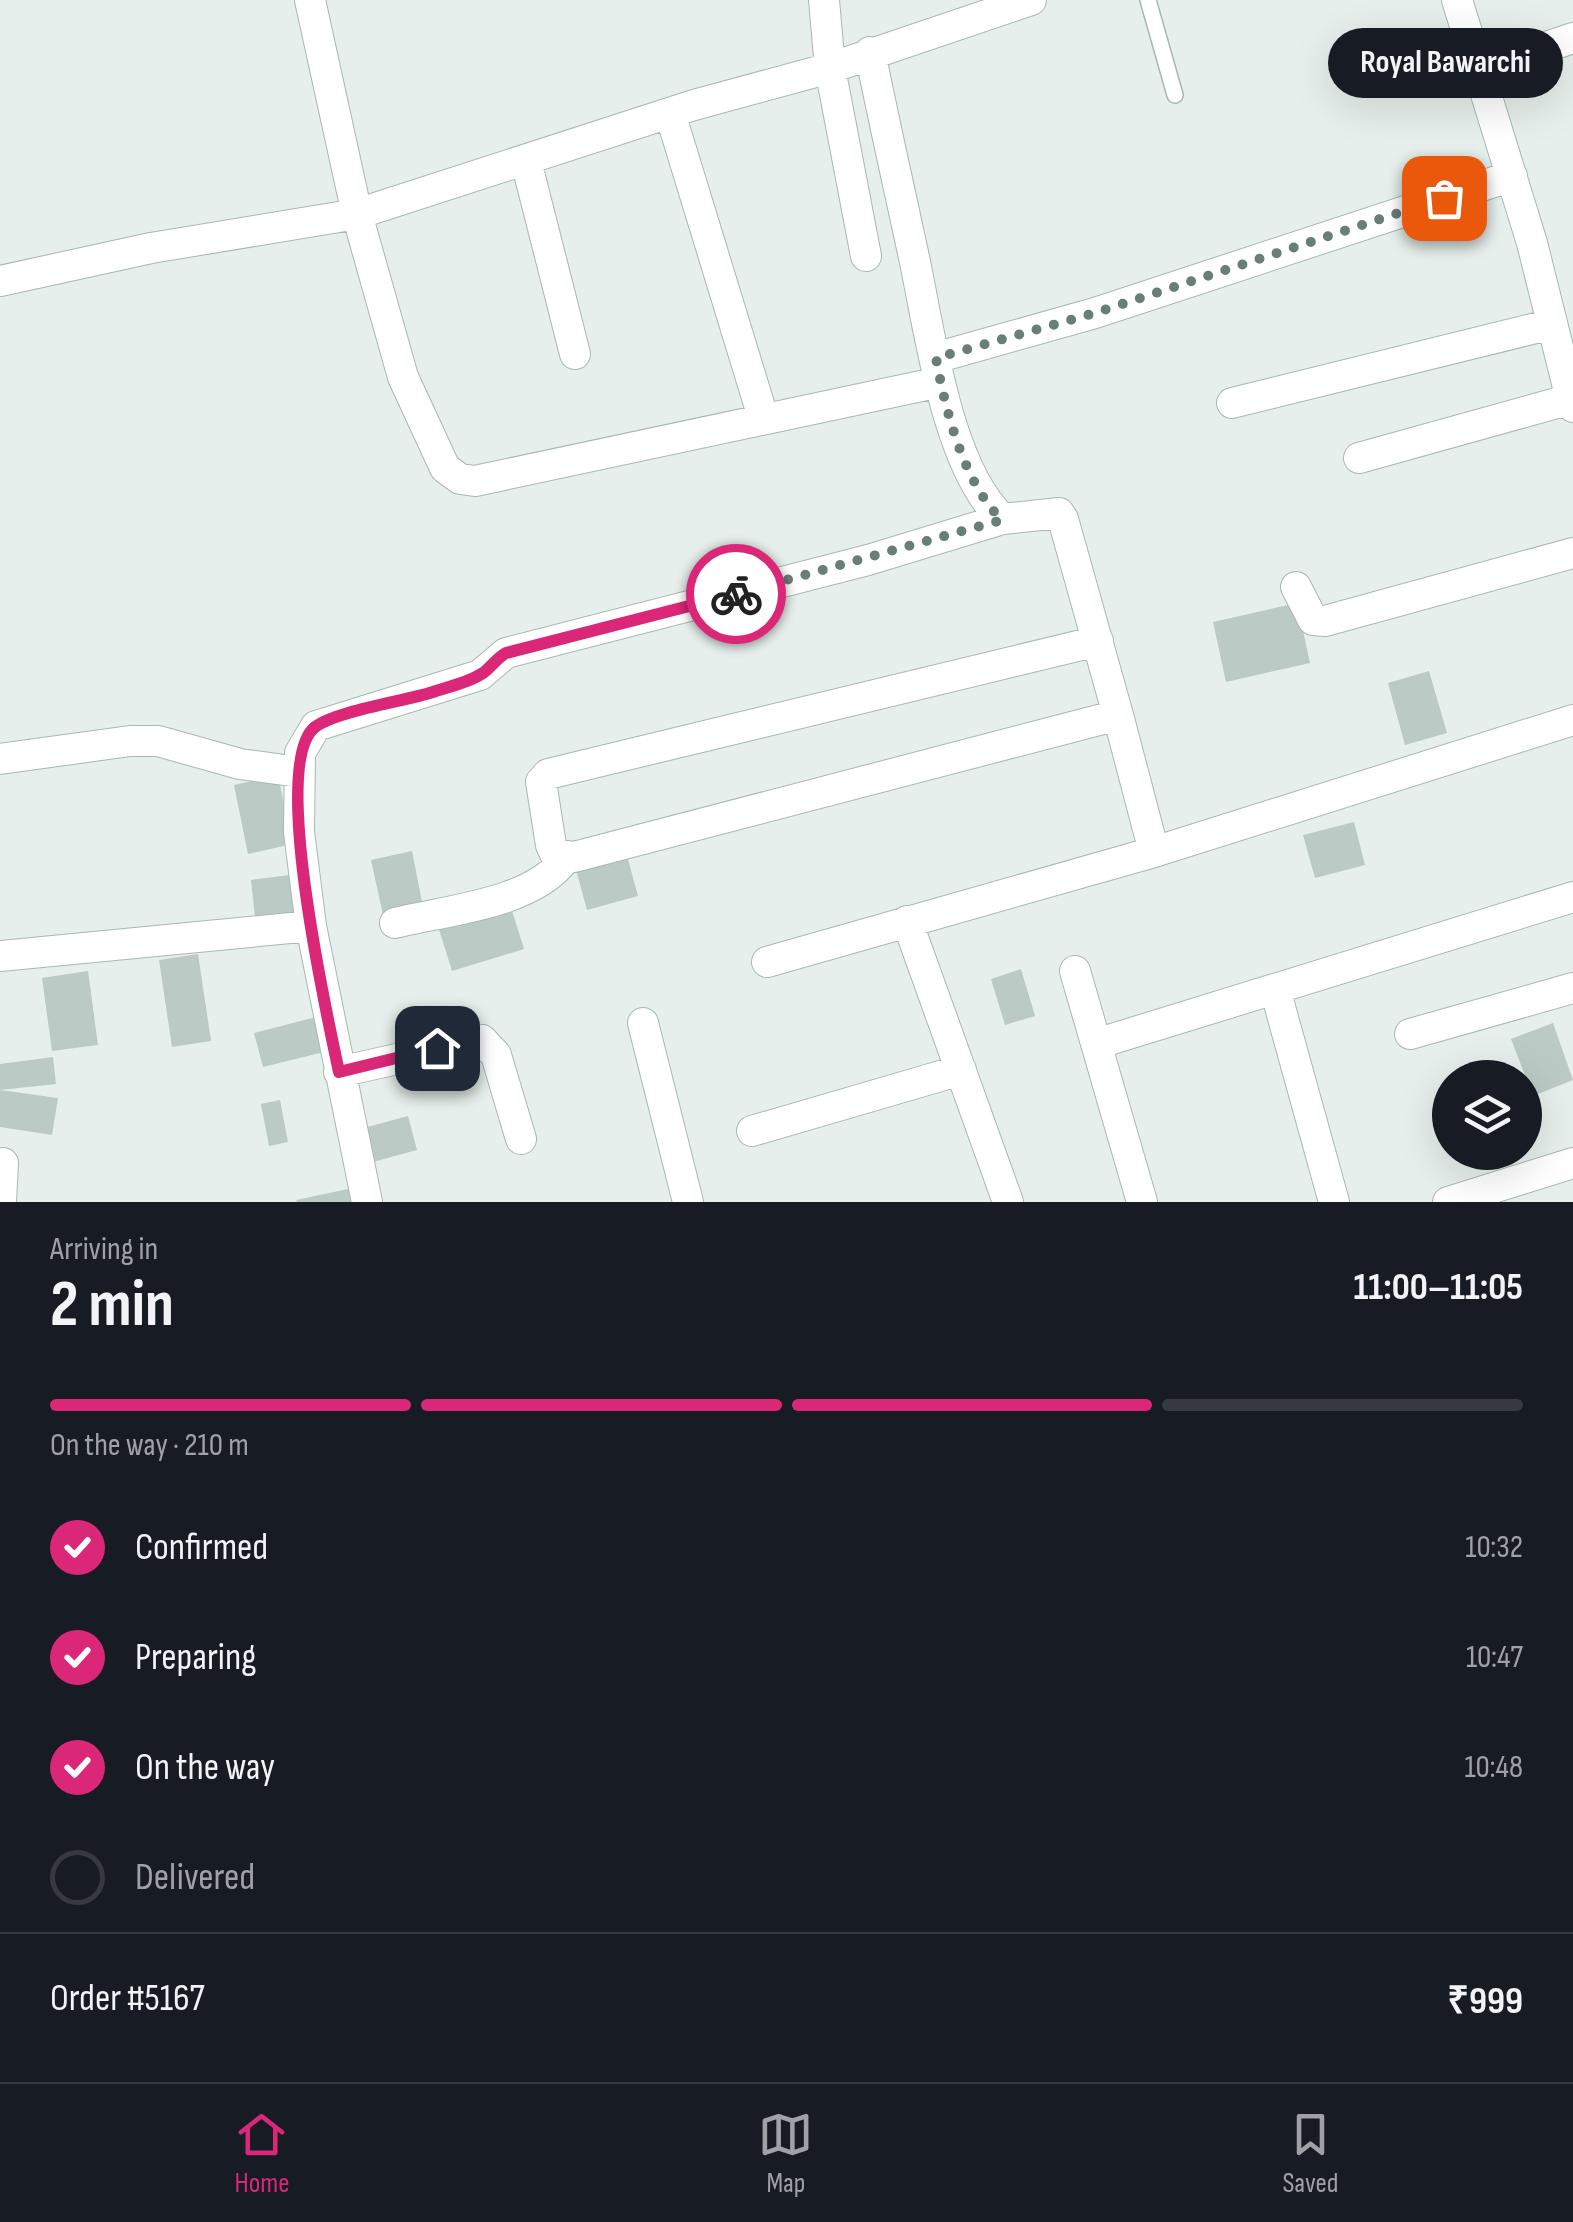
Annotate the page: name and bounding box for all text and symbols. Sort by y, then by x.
callout: Royal Bawarchi [1326,28,1562,98]
text: Royal Bawarchi [1360,43,1531,82]
pin [1402,156,1487,241]
icon: bag [1417,171,1472,226]
courier [686,544,786,644]
icon: bike [709,567,764,622]
pin [395,1006,480,1091]
icon: home [410,1021,465,1076]
map controls [1432,1060,1542,1170]
button: layers [1432,1060,1542,1170]
text: Arriving in [50,1230,158,1269]
text: 11:00–11:05 [1353,1265,1523,1310]
text: 2 min [50,1267,174,1345]
text: On the way · 210 m [50,1426,249,1465]
icon: check [50,1520,105,1575]
text: Confirmed [135,1525,268,1570]
text: 10:32 [1465,1528,1523,1567]
icon: check [50,1630,105,1685]
text: Preparing [135,1635,256,1680]
text: 10:47 [1466,1638,1523,1677]
icon: check [50,1740,105,1795]
text: On the way [135,1745,275,1790]
text: 10:48 [1464,1748,1523,1787]
text: Delivered [135,1855,255,1900]
text: Order #5167 [50,1976,205,2021]
text: ₹999 [1447,1979,1523,2024]
tab: Home [234,2107,290,2200]
tab: Map [758,2107,813,2200]
tab: Saved [1282,2107,1339,2200]

